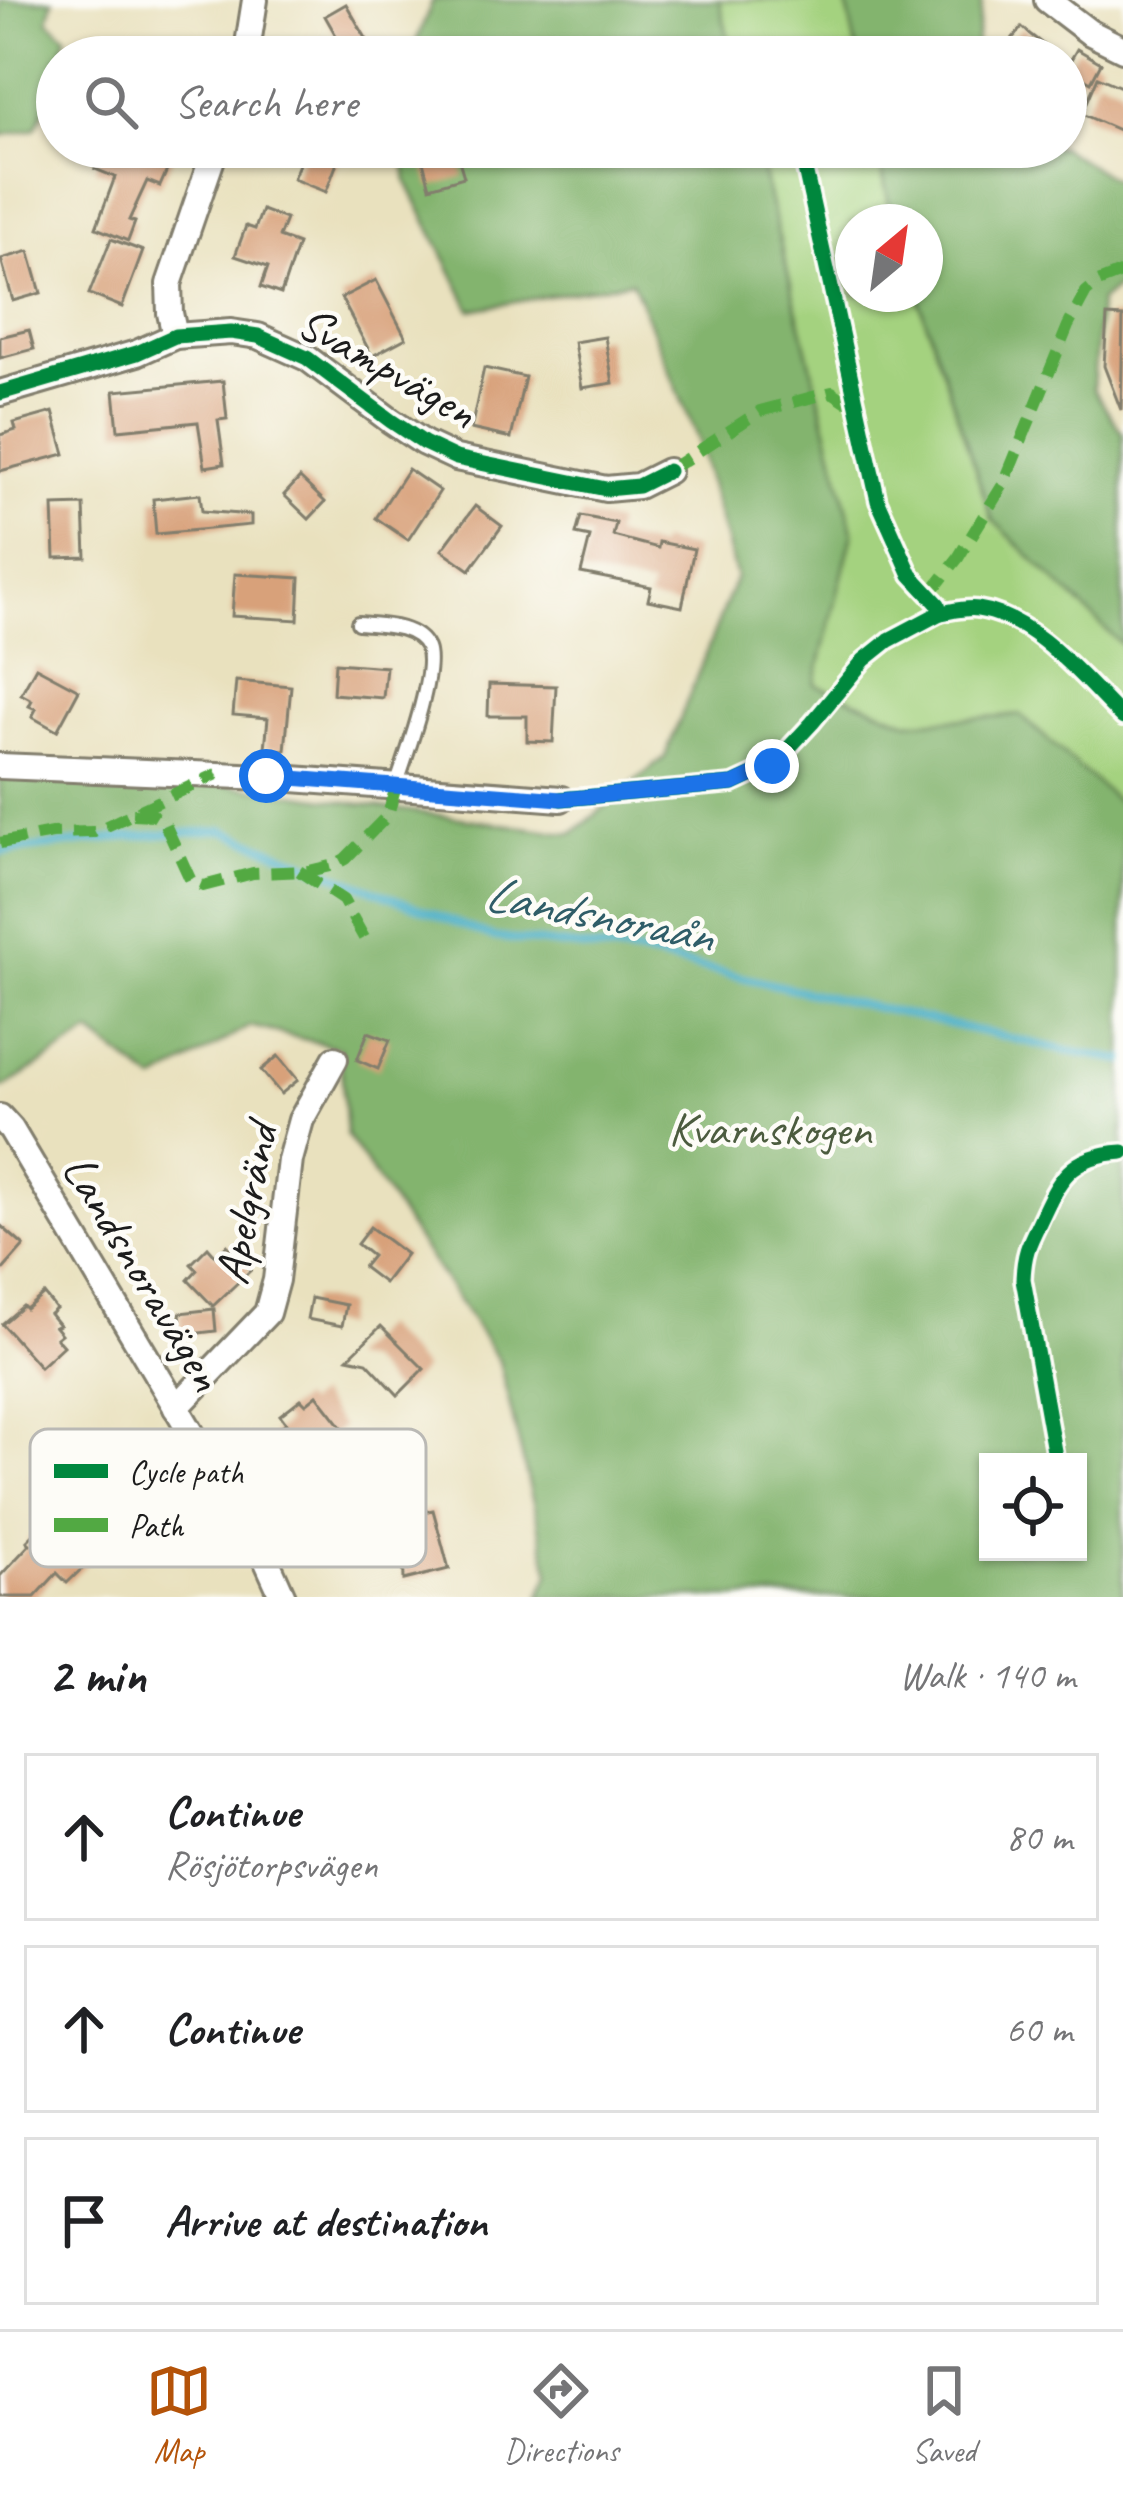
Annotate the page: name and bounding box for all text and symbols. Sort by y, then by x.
search box [36,36,1087,168]
icon: search [78,69,144,135]
text: Search here [174,74,357,131]
north arrow [835,204,943,312]
street label: Svampvägen [288,292,488,442]
route end [745,739,799,793]
route start [239,749,293,803]
water label: Landsnoraån [480,861,721,968]
park label: Kvarnskogen [669,1099,873,1159]
street label: Apelgränd [201,1112,292,1289]
street label: Landsnoravägen [49,1144,237,1402]
legend [30,1429,426,1567]
text: Cycle path [129,1451,244,1493]
map controls [979,1453,1087,1561]
button: locate [979,1453,1087,1561]
text: Path [129,1505,185,1547]
text: 2 min [48,1643,146,1707]
text: Walk · 140 m [899,1651,1075,1700]
text: Continue [165,1784,299,1841]
icon: ahead [51,1804,117,1870]
text: 80 m [1006,1813,1072,1862]
text: Rösjötorpsvägen [165,1841,378,1890]
icon: ahead [51,1996,117,2062]
text: Continue [165,2001,299,2058]
text: 60 m [1006,2005,1072,2054]
icon: arrive [51,2188,117,2254]
text: Arrive at destination [165,2193,487,2250]
tab: Map [146,2358,212,2472]
tab: Directions [504,2358,619,2472]
tab: Saved [911,2358,977,2472]

